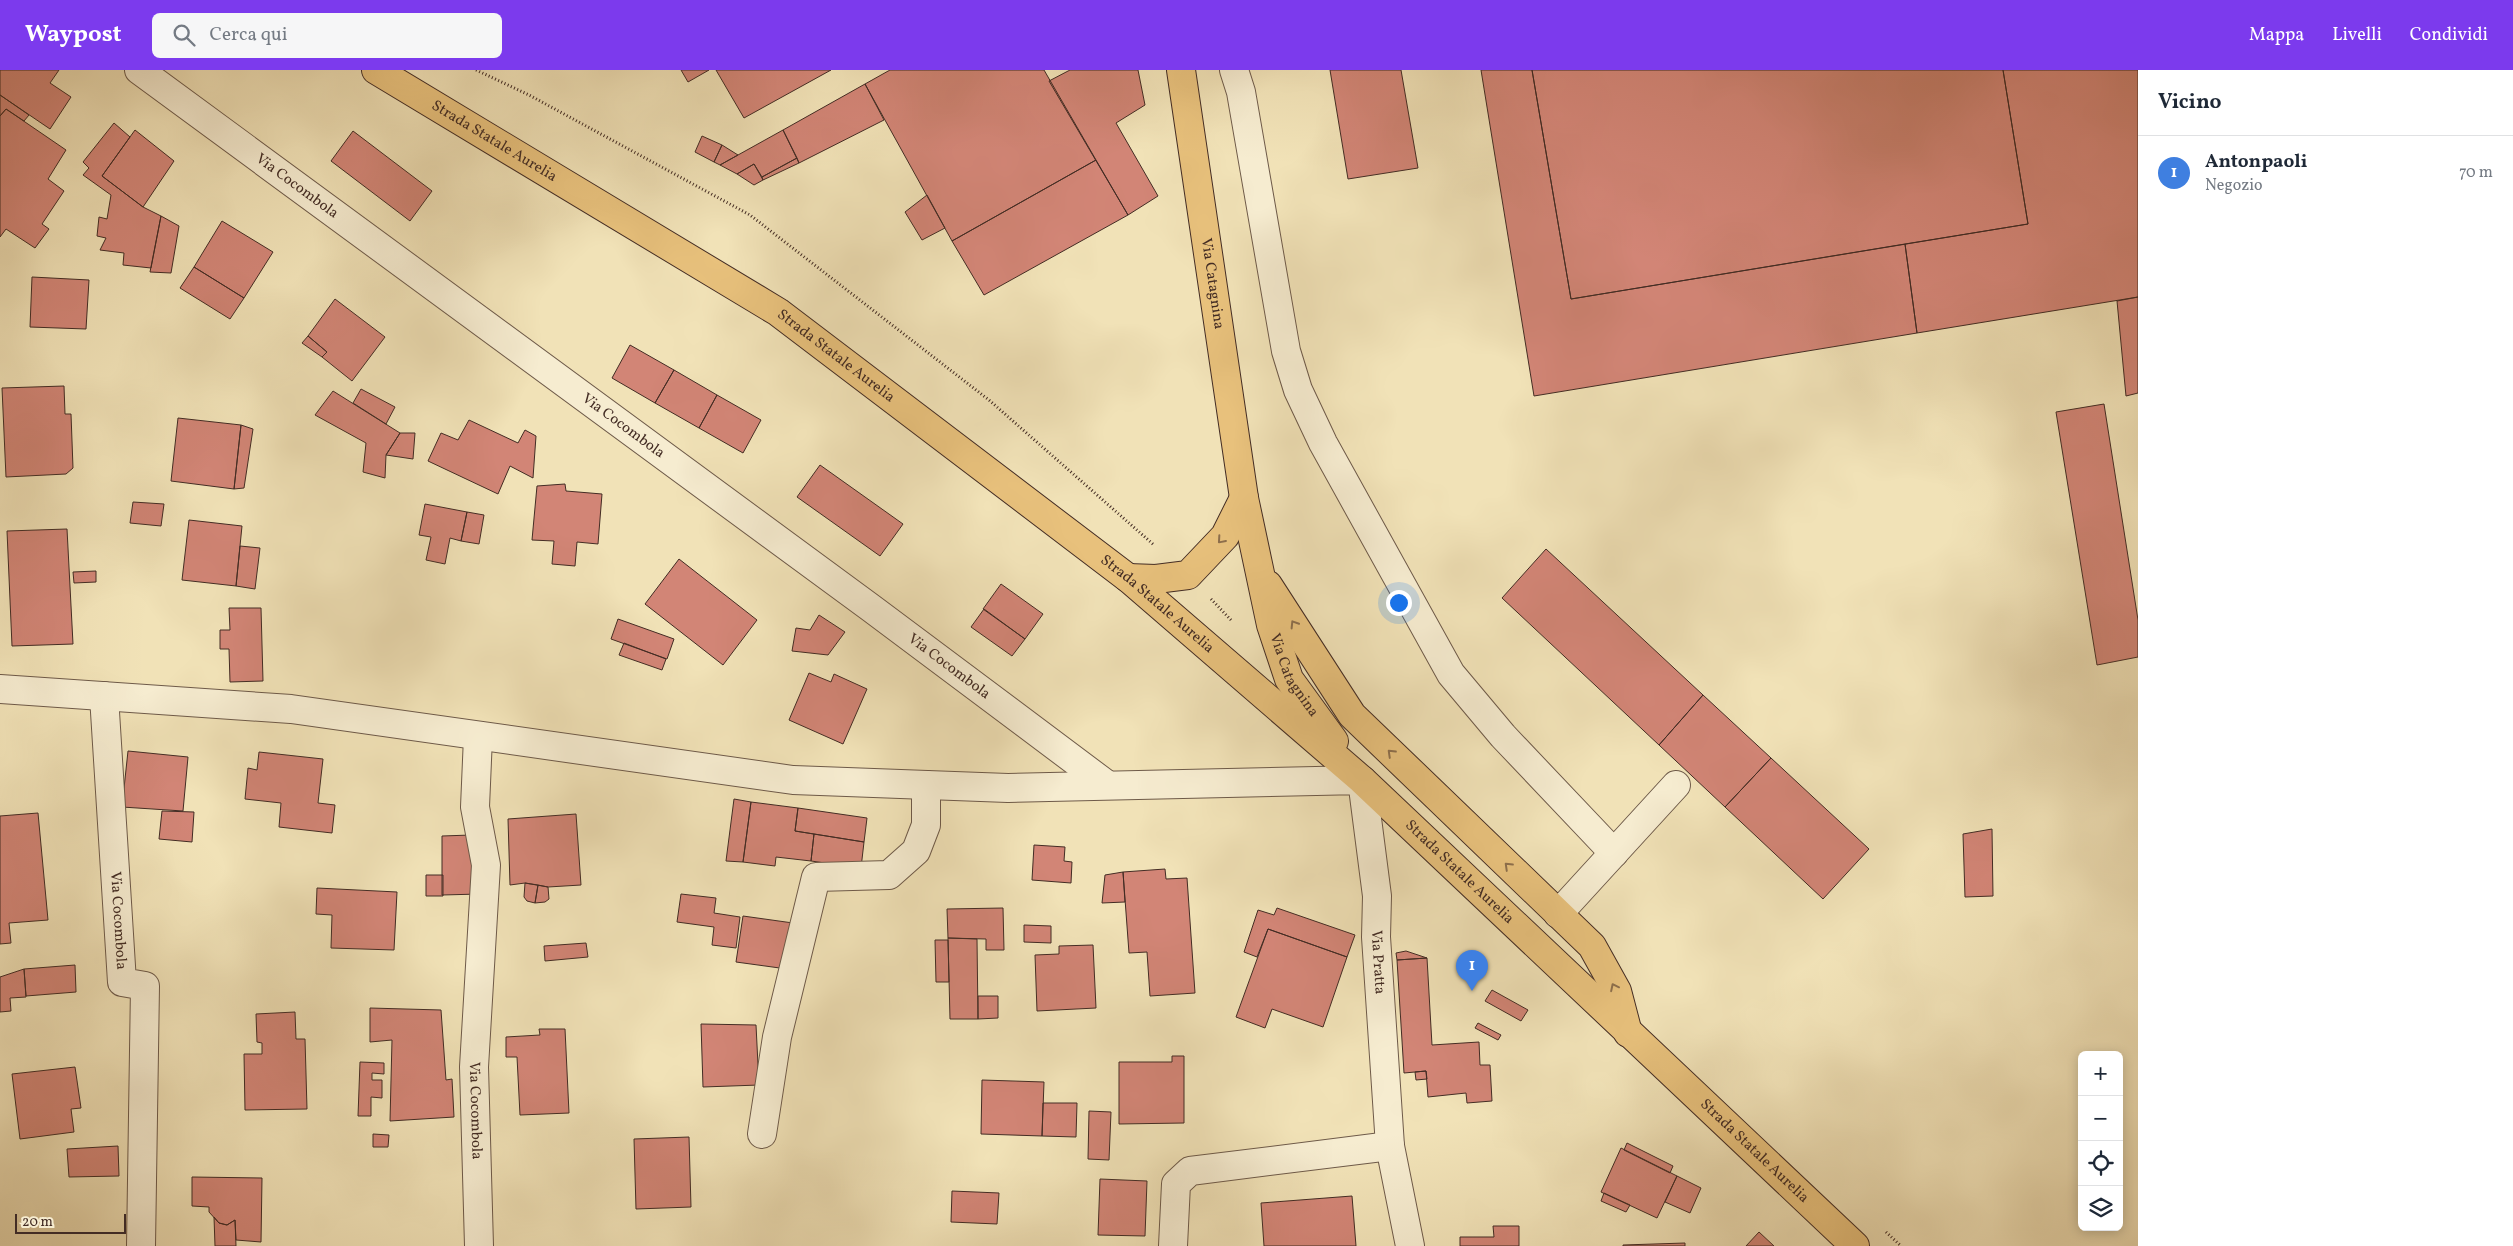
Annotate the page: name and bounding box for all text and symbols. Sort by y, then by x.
search box [152,13,502,58]
text: Waypost [25,18,122,52]
icon: search [170,21,198,49]
text: Cerca qui [210,22,288,48]
text: Mappa [2249,23,2304,48]
text: Livelli [2332,23,2382,48]
text: Condividi [2410,23,2488,48]
text: Vicino [2158,88,2222,117]
street label: Strada Statale Aurelia [427,95,561,187]
street label: Via Cocombola [251,148,343,224]
text: Antonpaoli [2205,149,2307,175]
text: 1 [2171,162,2177,184]
text: 70 m [2459,162,2493,184]
text: Negozio [2205,175,2263,197]
street label: Via Catagnina [1195,237,1230,331]
street label: Strada Statale Aurelia [773,304,899,408]
street label: Via Cocombola [577,388,669,464]
one-way arrow [1218,535,1227,544]
street label: Strada Statale Aurelia [1096,550,1219,658]
your location [1386,590,1412,616]
one-way arrow [1291,621,1300,630]
street label: Via Cocombola [903,629,995,704]
street label: Via Catagnina [1264,631,1324,721]
one-way arrow [1388,750,1397,759]
street label: Strada Statale Aurelia [1400,815,1519,929]
one-way arrow [1505,863,1514,872]
street label: Via Cocombola [105,871,132,970]
street label: Via Pratta [1365,929,1390,995]
pin: 1 [1456,950,1488,991]
one-way arrow [1610,983,1620,992]
map controls [2078,1051,2123,1231]
button: + [2078,1051,2123,1096]
street label: Via Cocombola [463,1061,487,1160]
street label: Strada Statale Aurelia [1695,1094,1814,1208]
button: − [2078,1096,2123,1141]
button: locate [2078,1141,2123,1186]
button: layers [2078,1186,2123,1231]
scale bar [15,1211,126,1234]
text: 20 m [22,1213,53,1232]

